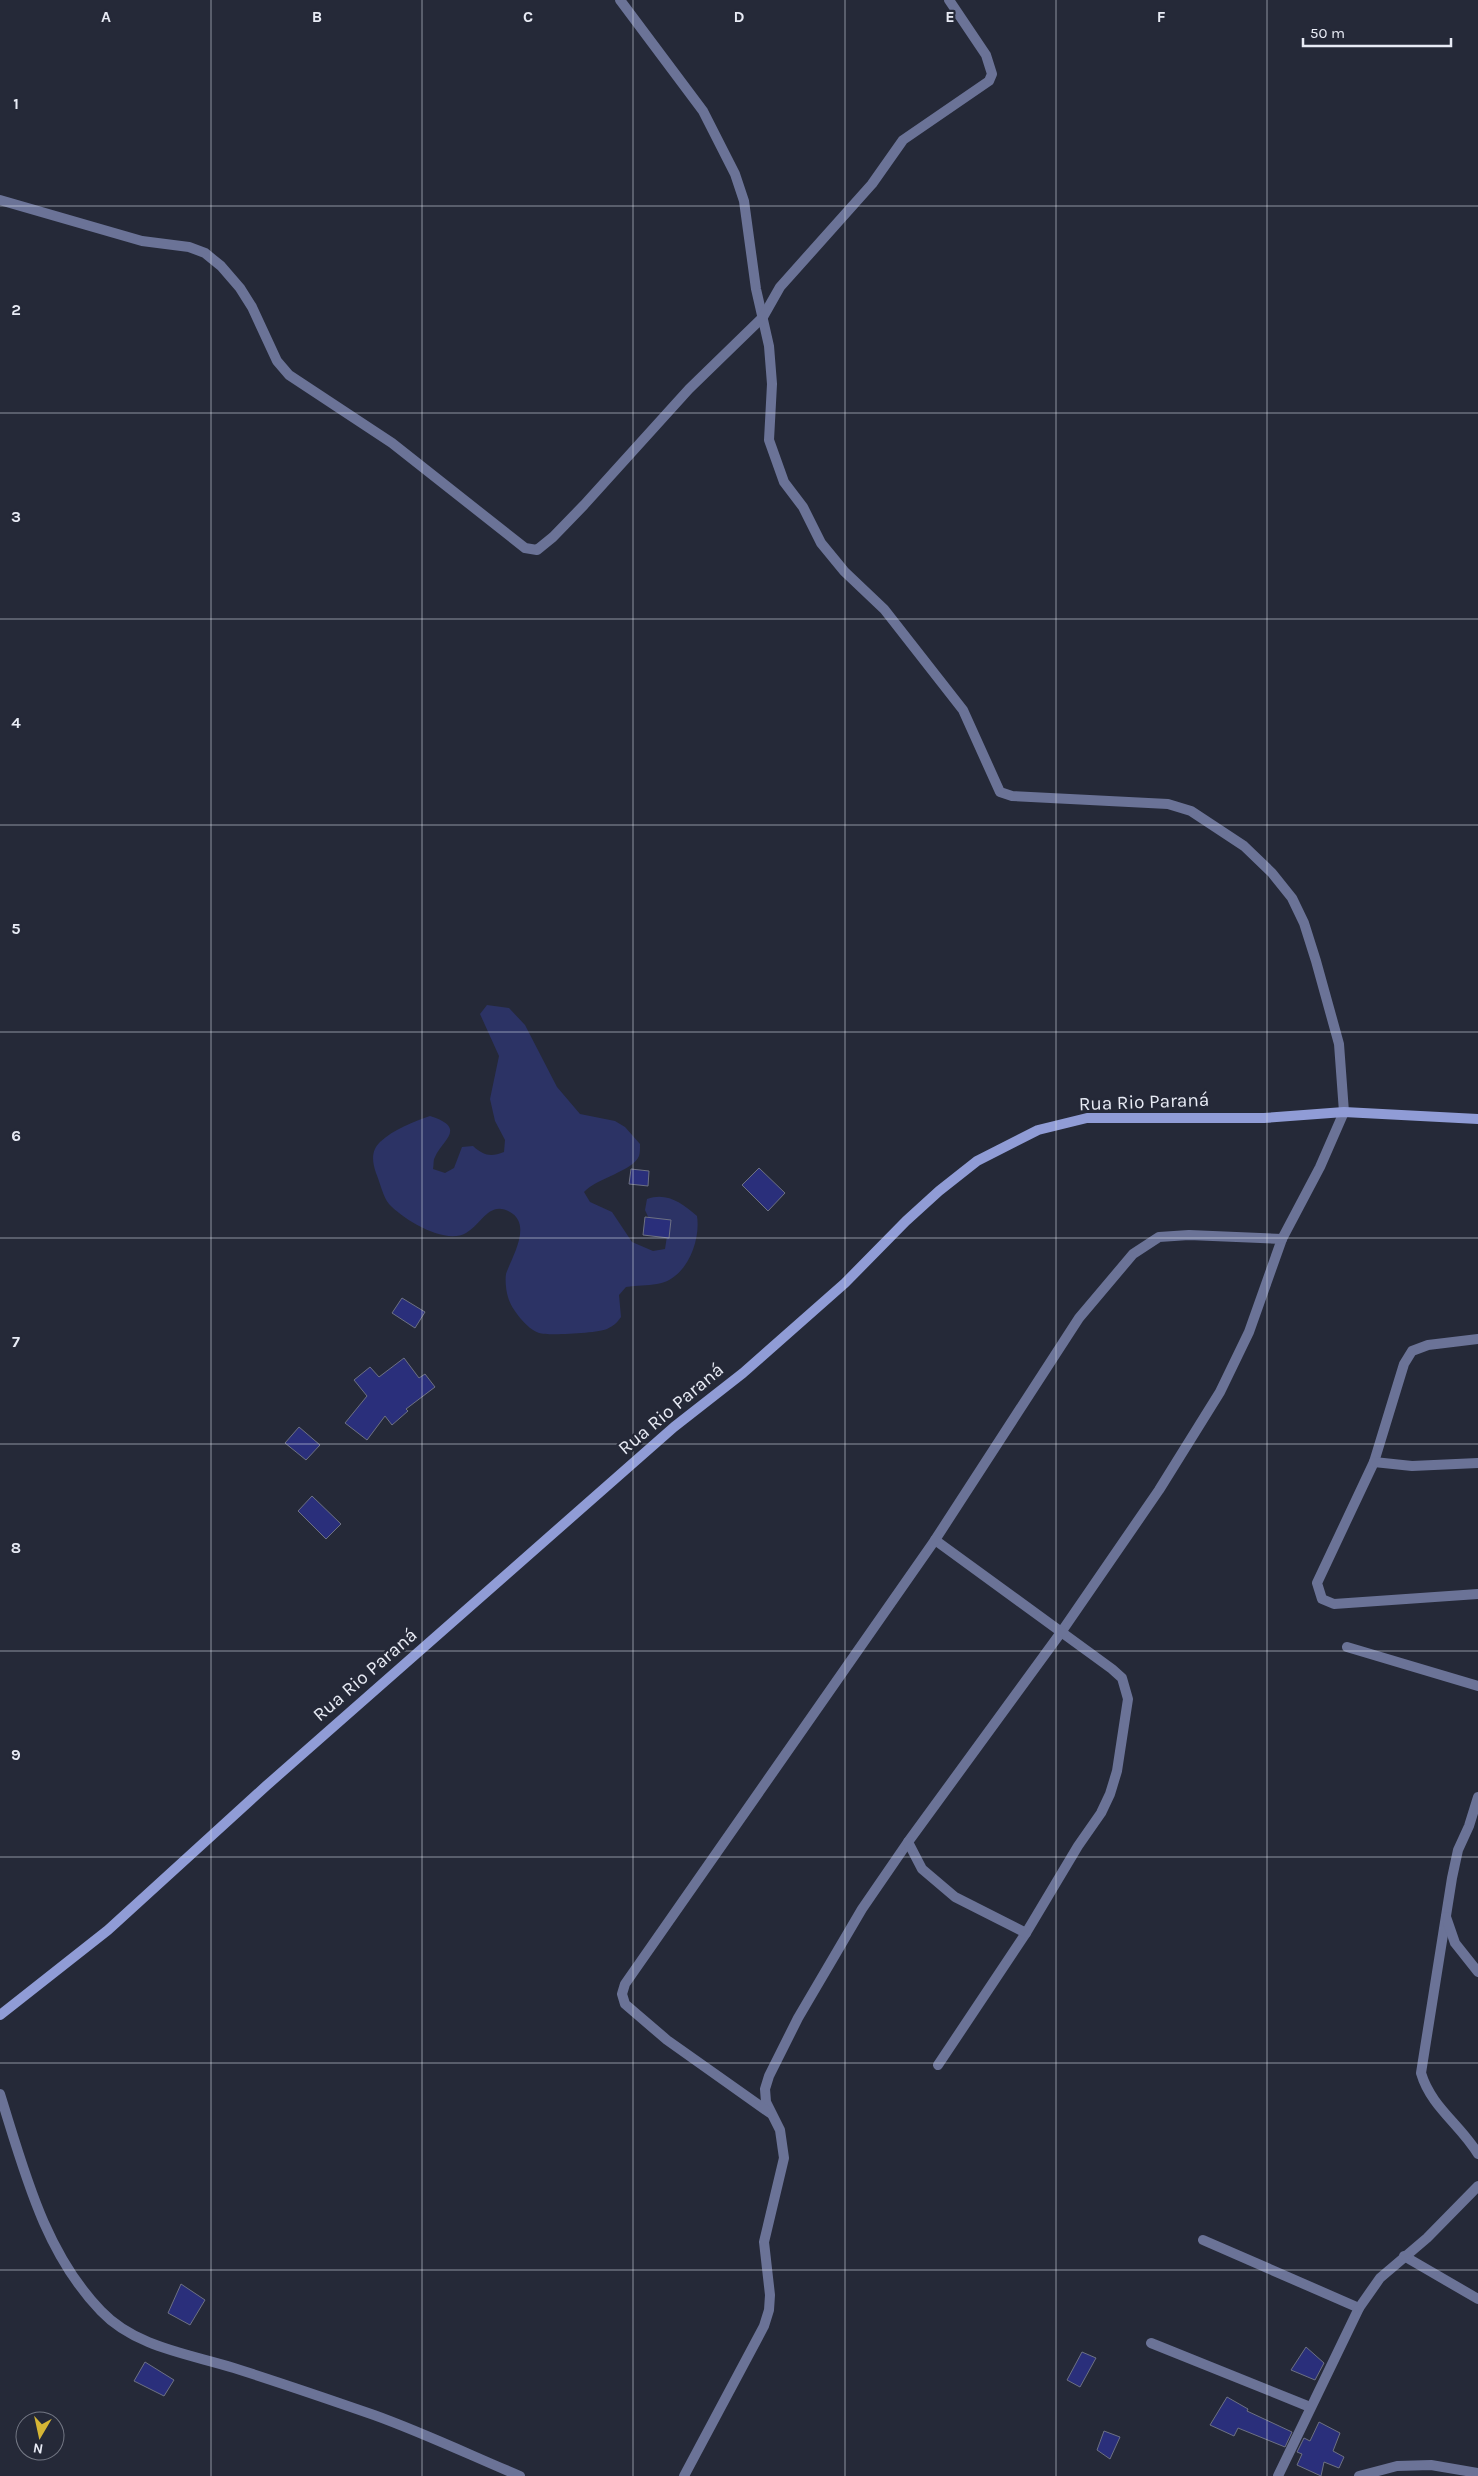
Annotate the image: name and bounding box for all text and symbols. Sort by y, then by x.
text: A [101,7,111,26]
text: B [312,7,322,26]
text: C [523,7,533,26]
text: D [734,7,745,26]
text: E [945,7,955,26]
text: F [1157,7,1166,26]
scale bar [1303,15,1450,47]
text: 50 m [1310,24,1345,42]
text: 1 [13,94,19,113]
text: 2 [11,300,21,319]
text: 3 [11,507,21,526]
text: 4 [11,713,21,732]
text: 5 [11,919,21,938]
street label: Rua Rio Paraná [1078,1089,1210,1115]
text: 6 [11,1126,21,1145]
text: 7 [12,1332,20,1351]
street label: Rua Rio Paraná [614,1359,728,1459]
text: 8 [11,1538,21,1557]
street label: Rua Rio Paraná [309,1624,421,1726]
text: 9 [11,1745,21,1764]
north arrow [15,2411,65,2461]
text: N [32,2439,44,2458]

